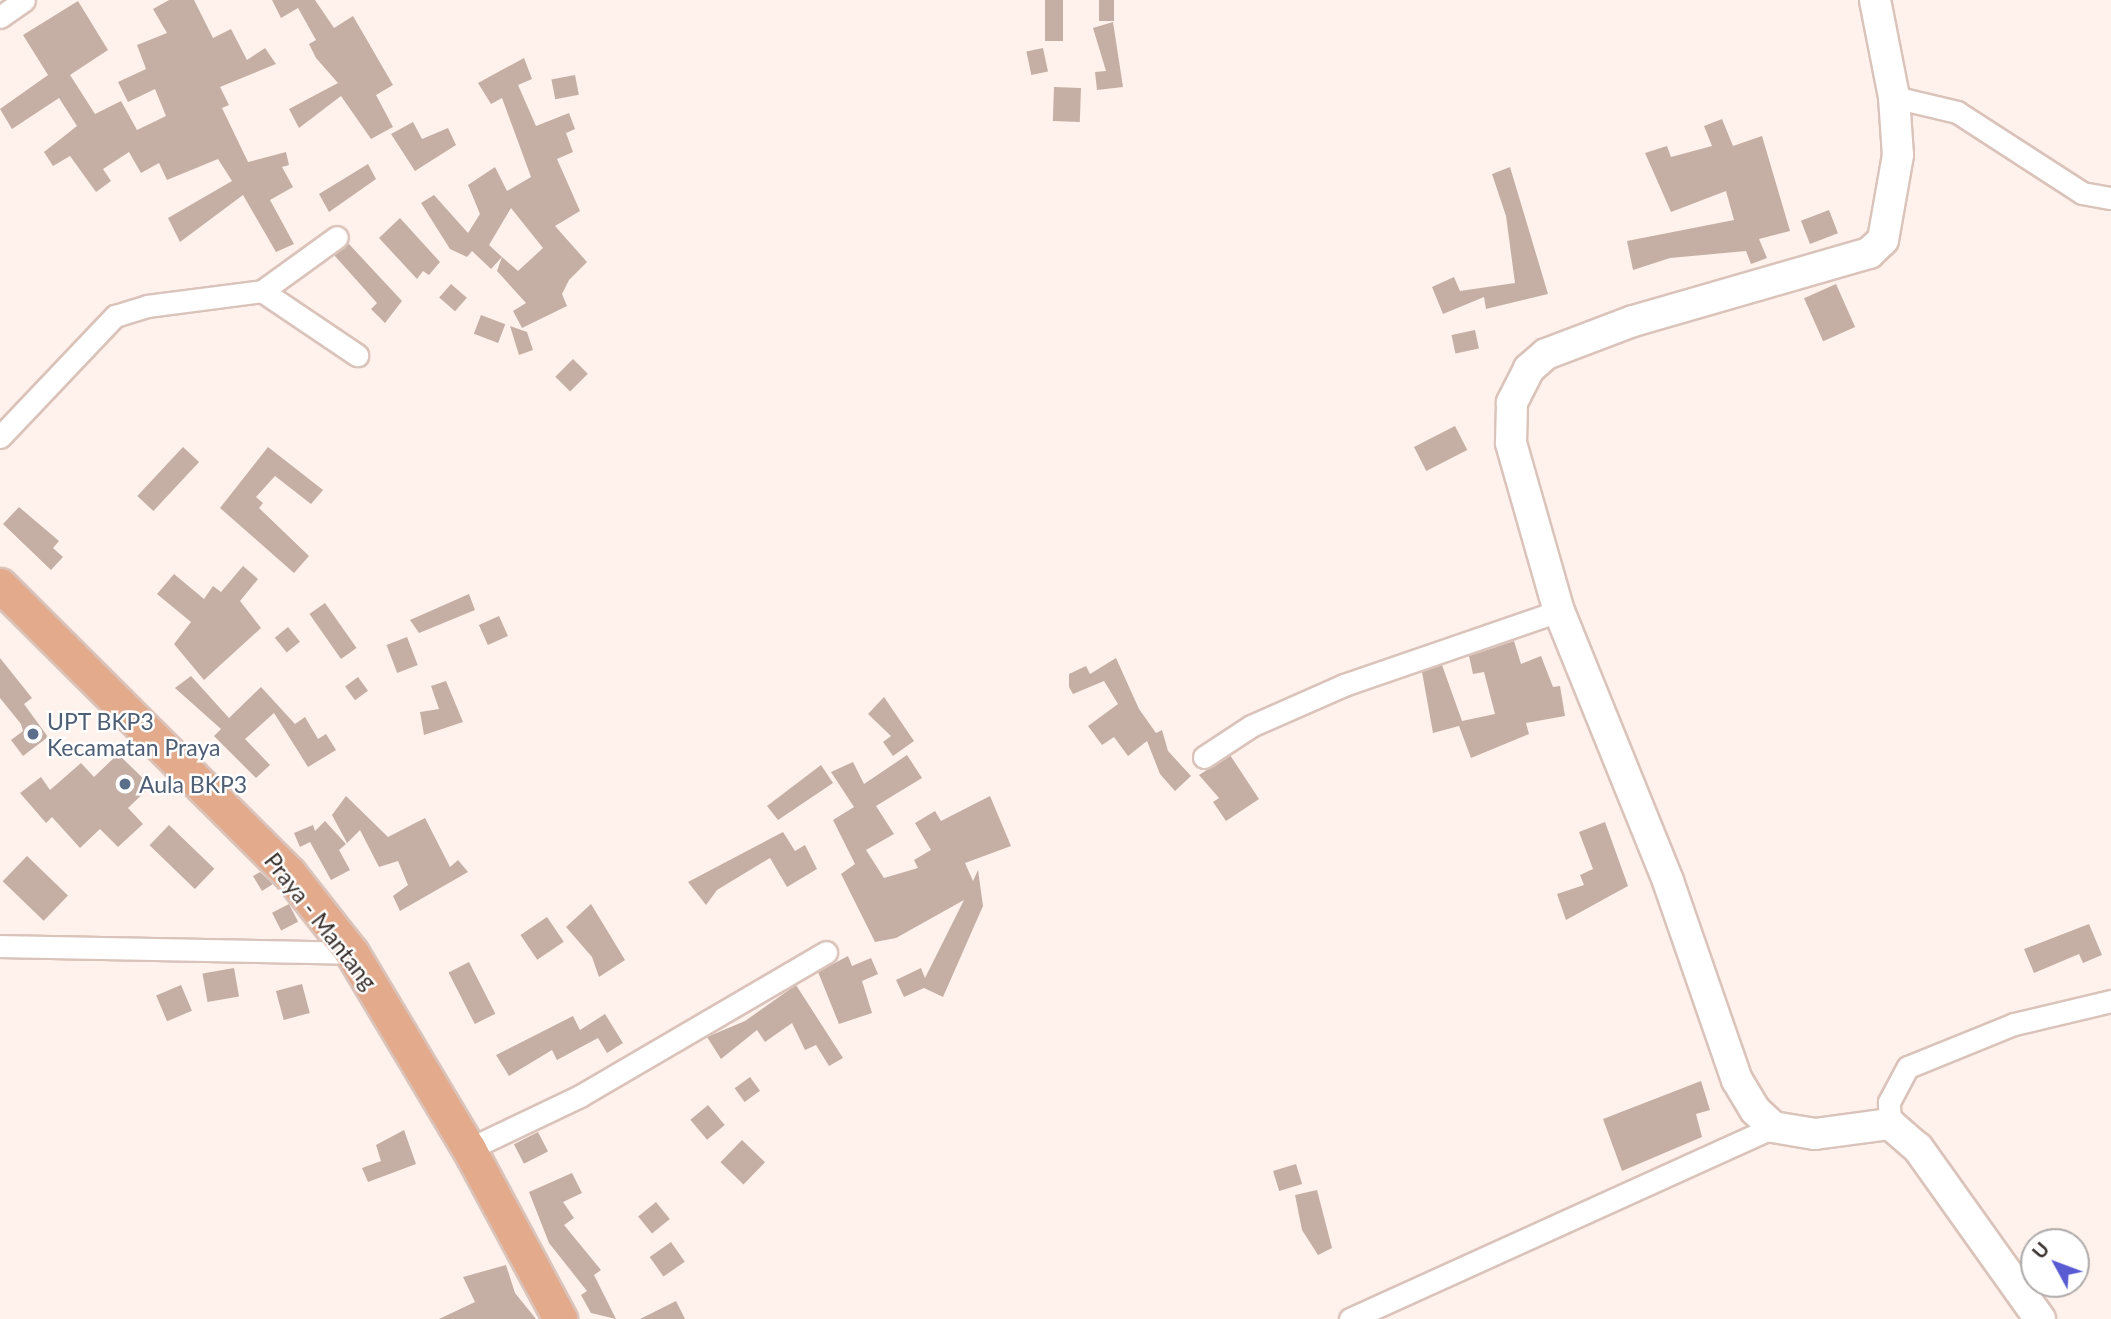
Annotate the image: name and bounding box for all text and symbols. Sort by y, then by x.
place label: UPT BKP3 Kecamatan Praya [47,707,221,761]
marker: UPT BKP3 Kecamatan Praya [25,726,41,742]
place label: Aula BKP3 [139,770,247,798]
marker: Aula BKP3 [117,776,133,792]
street label: Praya - Mantang [259,847,383,995]
north arrow [2020,1228,2090,1298]
text: U [2027,1237,2054,1263]

